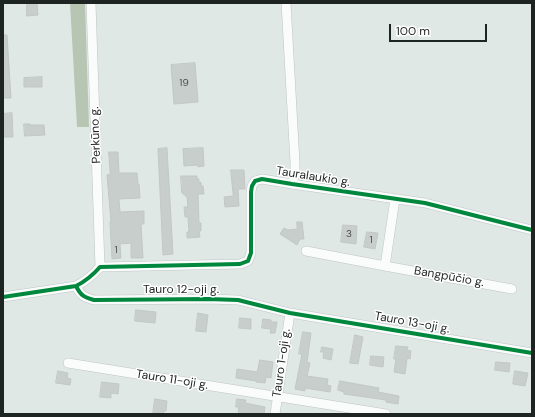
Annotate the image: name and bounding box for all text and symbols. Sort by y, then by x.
scale bar [391,16,489,42]
text: 100 m [396,23,430,39]
house number: 19 [179,77,189,89]
street label: Perkūno g. [88,106,104,164]
street label: Tauralaukio g. [275,164,351,190]
house number: 3 [346,228,352,240]
house number: 1 [369,234,373,246]
house number: 1 [114,244,118,256]
street label: Bangpūčio g. [413,264,485,290]
street label: Tauro 12-oji g. [143,283,219,297]
street label: Tauro 13-oji g. [373,309,451,337]
street label: Tauro 1-oji g. [270,328,294,398]
street label: Tauro 11-oji g. [135,367,209,393]

